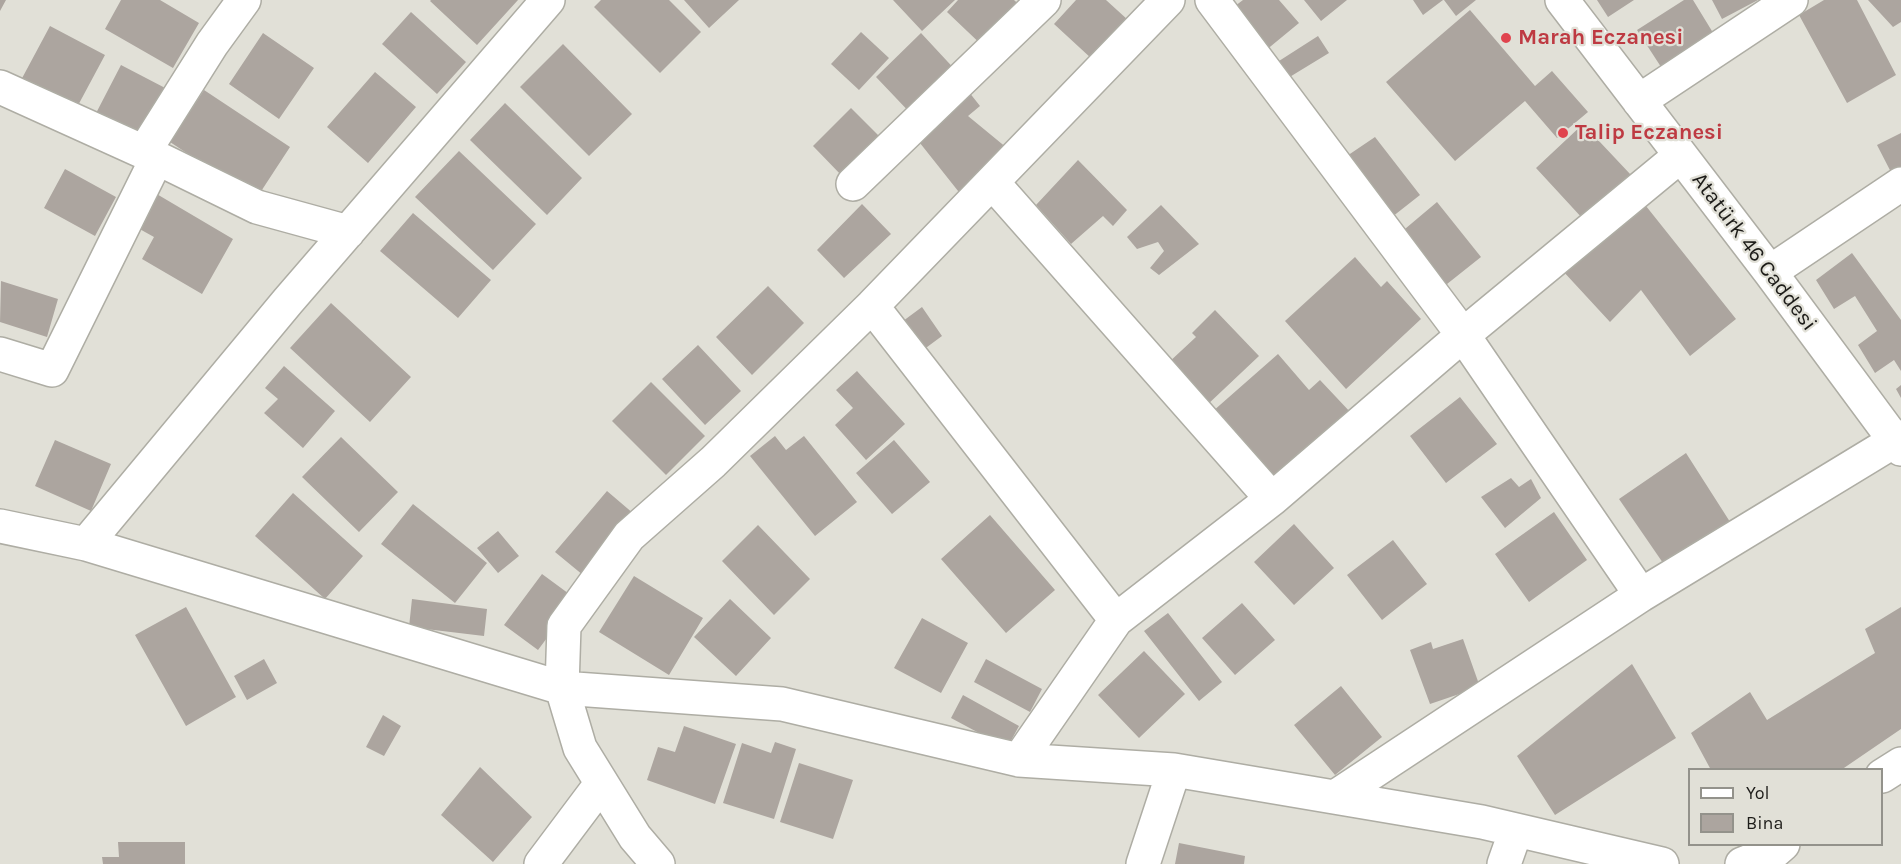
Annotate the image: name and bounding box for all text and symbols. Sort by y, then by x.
place label: Marah Eczanesi [1518,25,1683,51]
marker: Marah Eczanesi [1499,31,1513,45]
place label: Talip Eczanesi [1575,120,1723,146]
marker: Talip Eczanesi [1556,126,1570,140]
street label: Atatürk 46 Caddesi [1686,168,1822,336]
legend [1688,768,1883,846]
text: Yol [1746,782,1770,804]
text: Bina [1746,812,1783,834]

